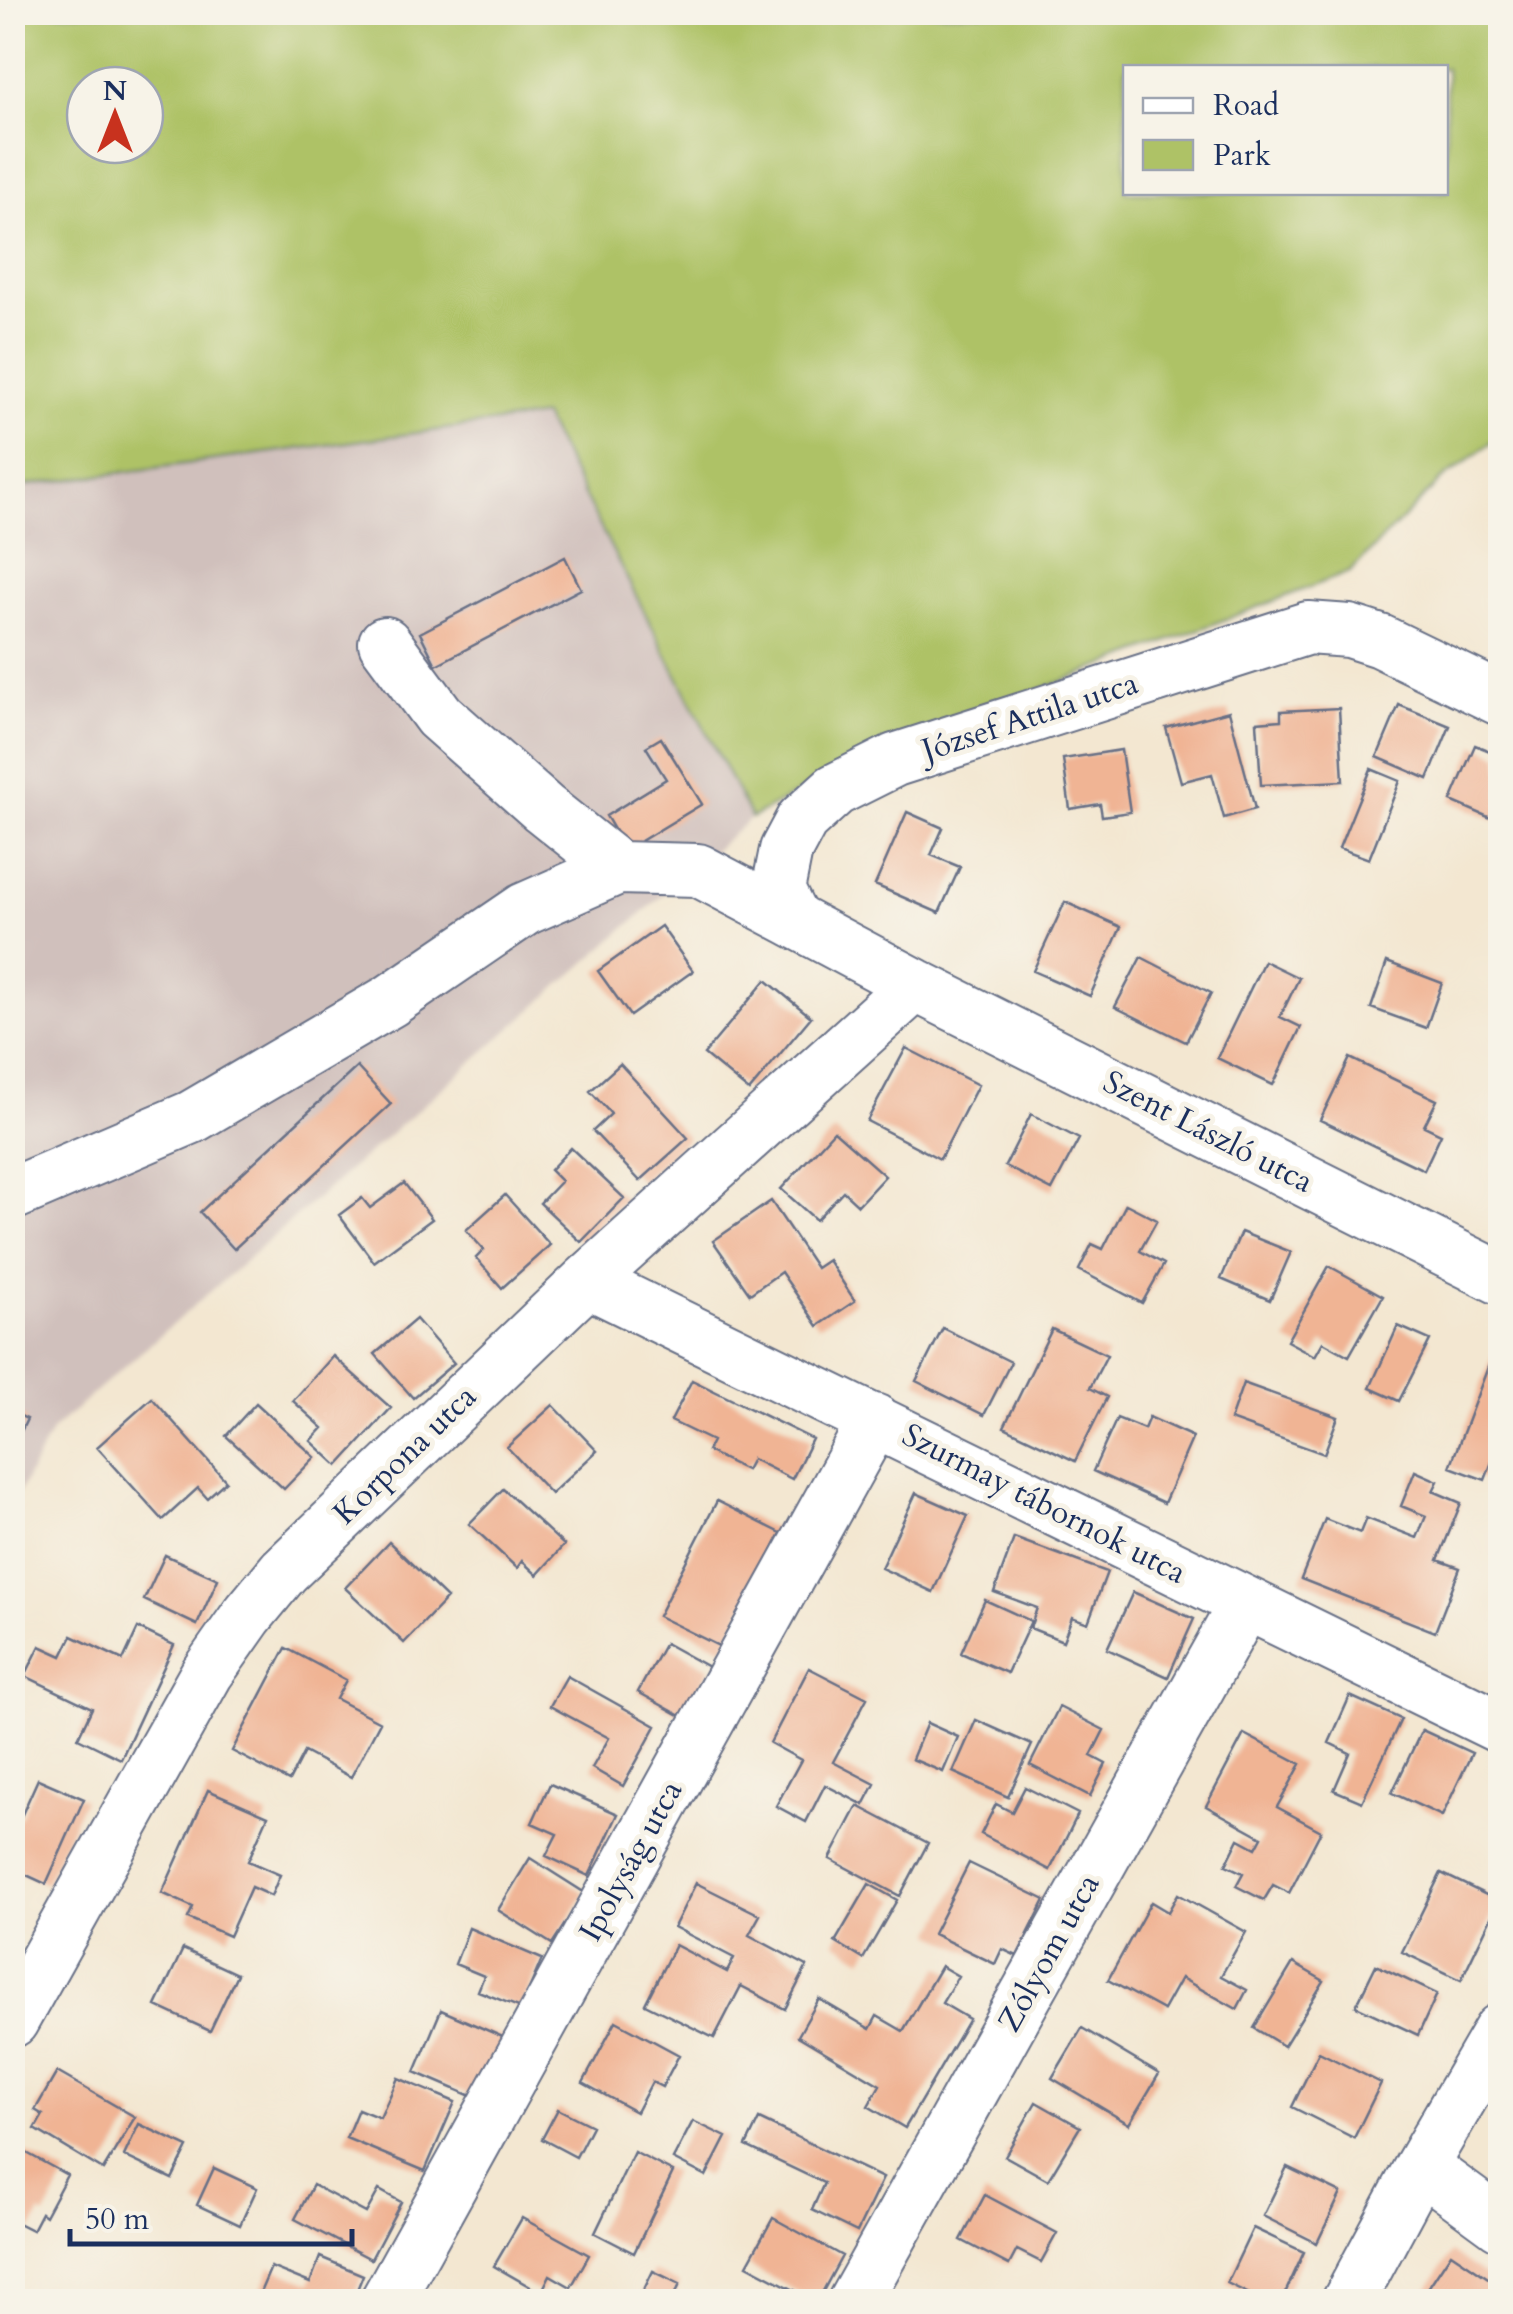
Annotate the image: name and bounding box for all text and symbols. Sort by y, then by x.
north arrow [65,65,165,165]
legend [1123,65,1448,195]
text: N [103,72,127,110]
text: Road [1213,85,1279,126]
text: Park [1213,135,1271,176]
street label: József Attila utca [913,661,1144,774]
street label: Szent László utca [1096,1060,1321,1204]
street label: Korpona utca [324,1375,487,1535]
street label: Szurmay tábornok utca [894,1413,1194,1595]
street label: Ipolyság utca [569,1773,693,1949]
street label: Zólyom utca [988,1866,1111,2040]
scale bar [70,2184,352,2246]
text: 50 m [85,2199,150,2240]

